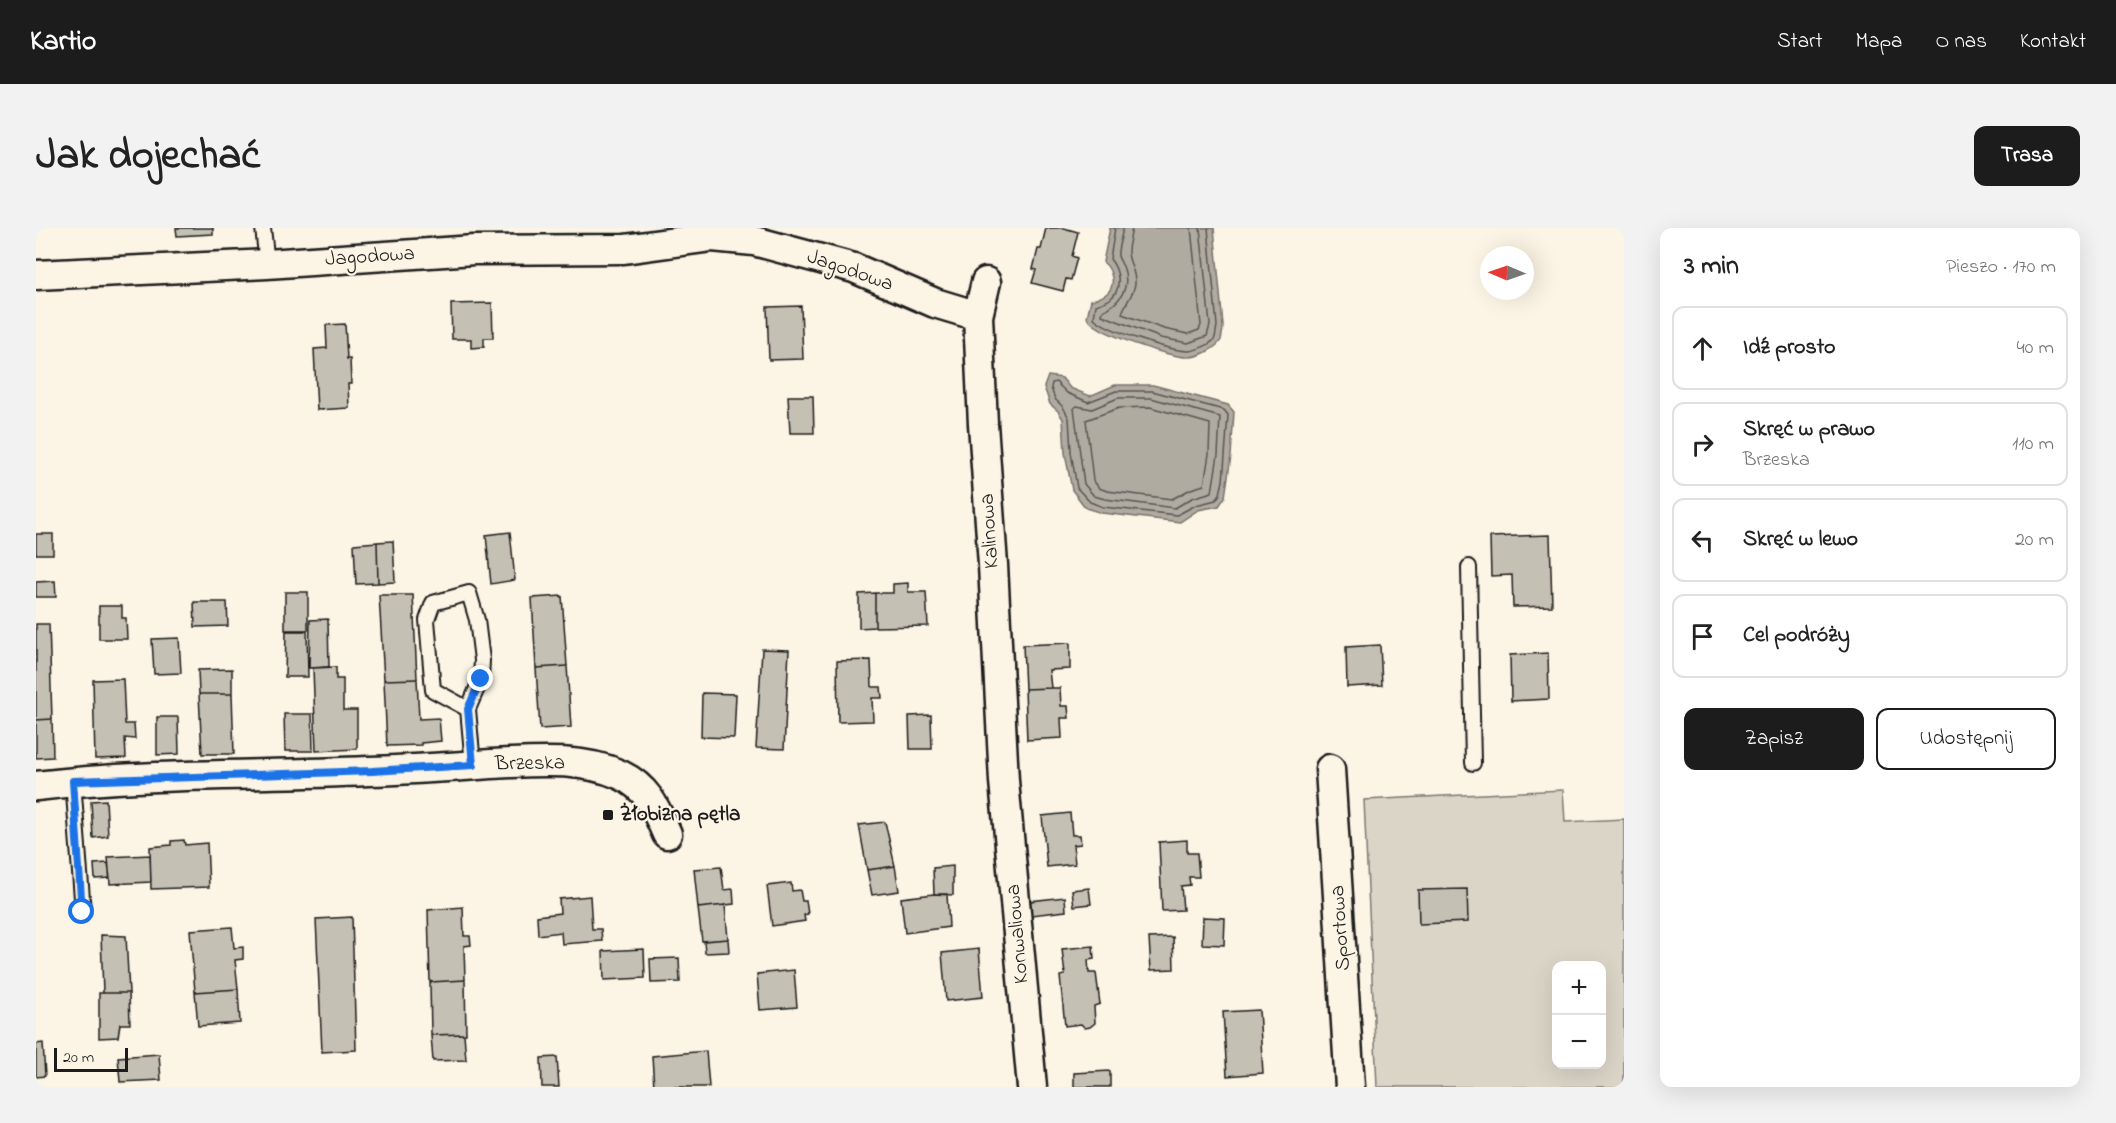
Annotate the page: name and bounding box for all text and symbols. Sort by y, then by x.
text: Kartio [30,22,96,63]
text: Start [1777,27,1823,57]
text: Mapa [1856,27,1902,57]
text: O nas [1935,27,1987,57]
text: Kontakt [2020,27,2086,57]
text: Jak dojechać [36,126,260,187]
button: Trasa [1974,126,2080,186]
street label: Jagodowa [324,239,416,277]
street label: Jagodowa [802,242,897,302]
north arrow [1480,246,1534,300]
text: 3 min [1684,248,1739,286]
text: Pieszo · 170 m [1946,253,2056,282]
icon: ahead [1686,332,1719,365]
text: Idź prosto [1743,332,1836,364]
text: 40 m [2017,334,2054,363]
text: Skręć w prawo [1743,414,1875,446]
icon: right [1686,428,1719,461]
text: 110 m [2012,430,2054,459]
text: Brzeska [1743,446,1810,475]
street label: Kalinowa [972,492,1008,570]
icon: left [1686,524,1719,557]
text: Skręć w lewo [1743,524,1858,556]
text: 20 m [2015,526,2054,555]
icon: arrive [1686,620,1719,653]
text: Cel podróży [1743,620,1850,652]
route end [467,665,493,691]
button: Zapisz [1684,708,1864,770]
button: Udostępnij [1876,708,2056,770]
street label: Brzeska [494,748,565,780]
place label: Żłobizna pętla [620,800,740,830]
marker: Żłobizna pętla [601,808,615,822]
street label: Konwaliowa [999,883,1037,985]
street label: Sportowa [1323,884,1359,972]
route start [68,898,94,924]
map controls [1552,961,1606,1069]
button: + [1552,961,1606,1015]
button: − [1552,1015,1606,1069]
scale bar [54,1045,128,1072]
text: 20 m [63,1046,94,1070]

